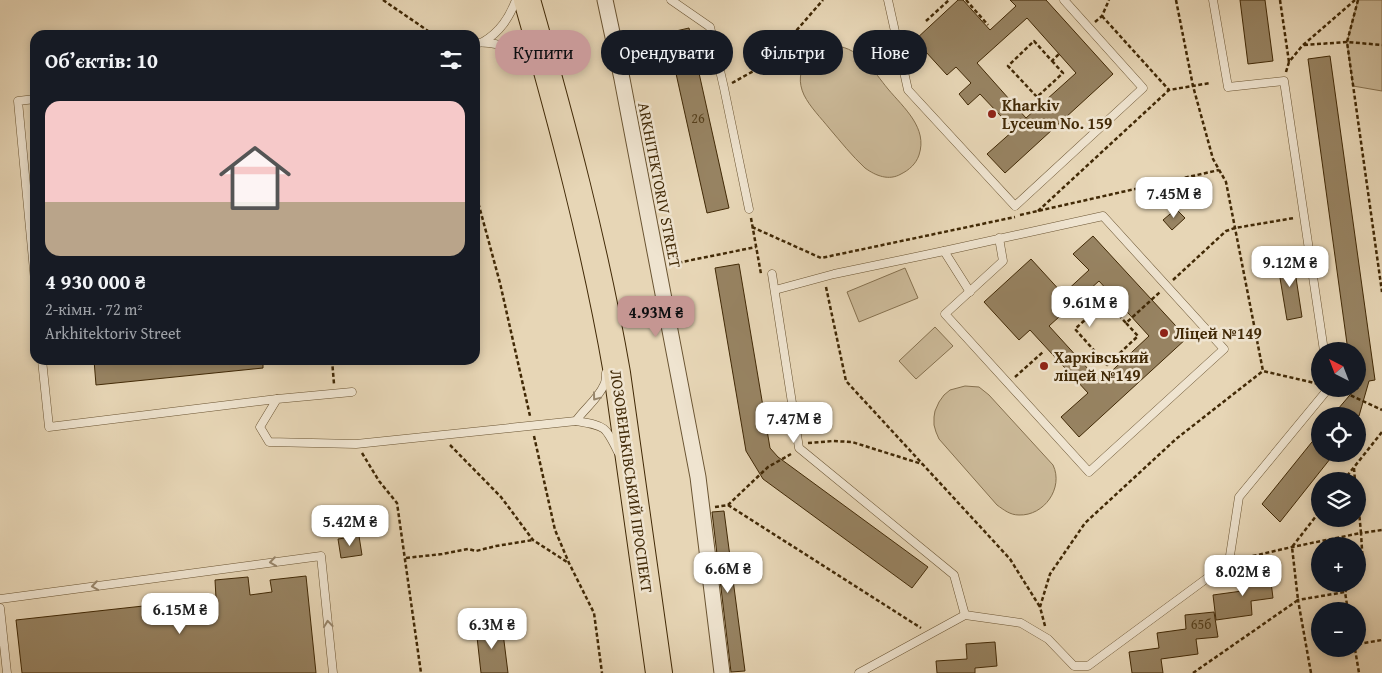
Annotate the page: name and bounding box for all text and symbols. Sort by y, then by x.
chip: Купити [495,30,591,75]
chip: Орендувати [601,30,733,75]
chip: Фільтри [743,30,843,75]
chip: Нове [853,30,927,75]
text: Об’єктів: 10 [45,45,158,76]
icon: filters [437,46,465,74]
place label: Kharkiv Lyceum No. 159 [1002,93,1112,135]
street label: ARKHITEKTORIV STREET [632,100,688,270]
house number: 26 [691,108,705,128]
marker: Kharkiv Lyceum No. 159 [986,108,998,120]
icon: home [210,133,300,223]
pin: 7.45M ₴ [1128,176,1220,219]
text: 7.45M ₴ [1147,181,1201,205]
pin: 9.12M ₴ [1244,246,1336,288]
text: 9.12M ₴ [1263,250,1317,274]
text: 4 930 000 ₴ [45,266,146,297]
pin: 9.61M ₴ [1044,286,1136,328]
text: 9.61M ₴ [1063,290,1117,314]
pin: 4.93M ₴ [610,296,702,338]
text: 2-кімн. · 72 m² [45,297,143,321]
text: 4.93M ₴ [629,300,683,324]
text: Arkhitektoriv Street [45,321,181,345]
place label: Ліцей №149 [1174,321,1262,345]
marker: Ліцей №149 [1158,327,1170,339]
north arrow [1311,342,1366,398]
map controls [1311,342,1366,657]
place label: Харківський ліцей №149 [1054,345,1149,387]
marker: Харківський ліцей №149 [1038,360,1050,372]
street label: ЛОЗОВЕНЬКІВСЬКИЙ ПРОСПЕКТ [604,368,660,594]
one-way arrow [593,391,602,401]
pin: 7.47M ₴ [748,402,840,444]
text: 7.47M ₴ [767,406,821,430]
button: locate [1311,407,1366,462]
button: layers [1311,472,1366,527]
pin: 5.42M ₴ [304,504,396,547]
text: 5.42M ₴ [323,509,377,533]
button: + [1311,537,1366,592]
pin: 6.6M ₴ [687,552,769,594]
pin: 8.02M ₴ [1197,554,1289,597]
one-way arrow [269,556,277,567]
text: 6.6M ₴ [705,556,751,580]
text: 8.02M ₴ [1216,559,1270,583]
one-way arrow [90,580,98,591]
pin: 6.15M ₴ [134,592,226,635]
text: 6.15M ₴ [153,597,207,621]
button: − [1311,602,1366,657]
pin: 6.3M ₴ [451,608,533,650]
text: 6.3M ₴ [469,612,515,636]
house number: 65б [1191,614,1211,634]
one-way arrow [323,620,334,628]

